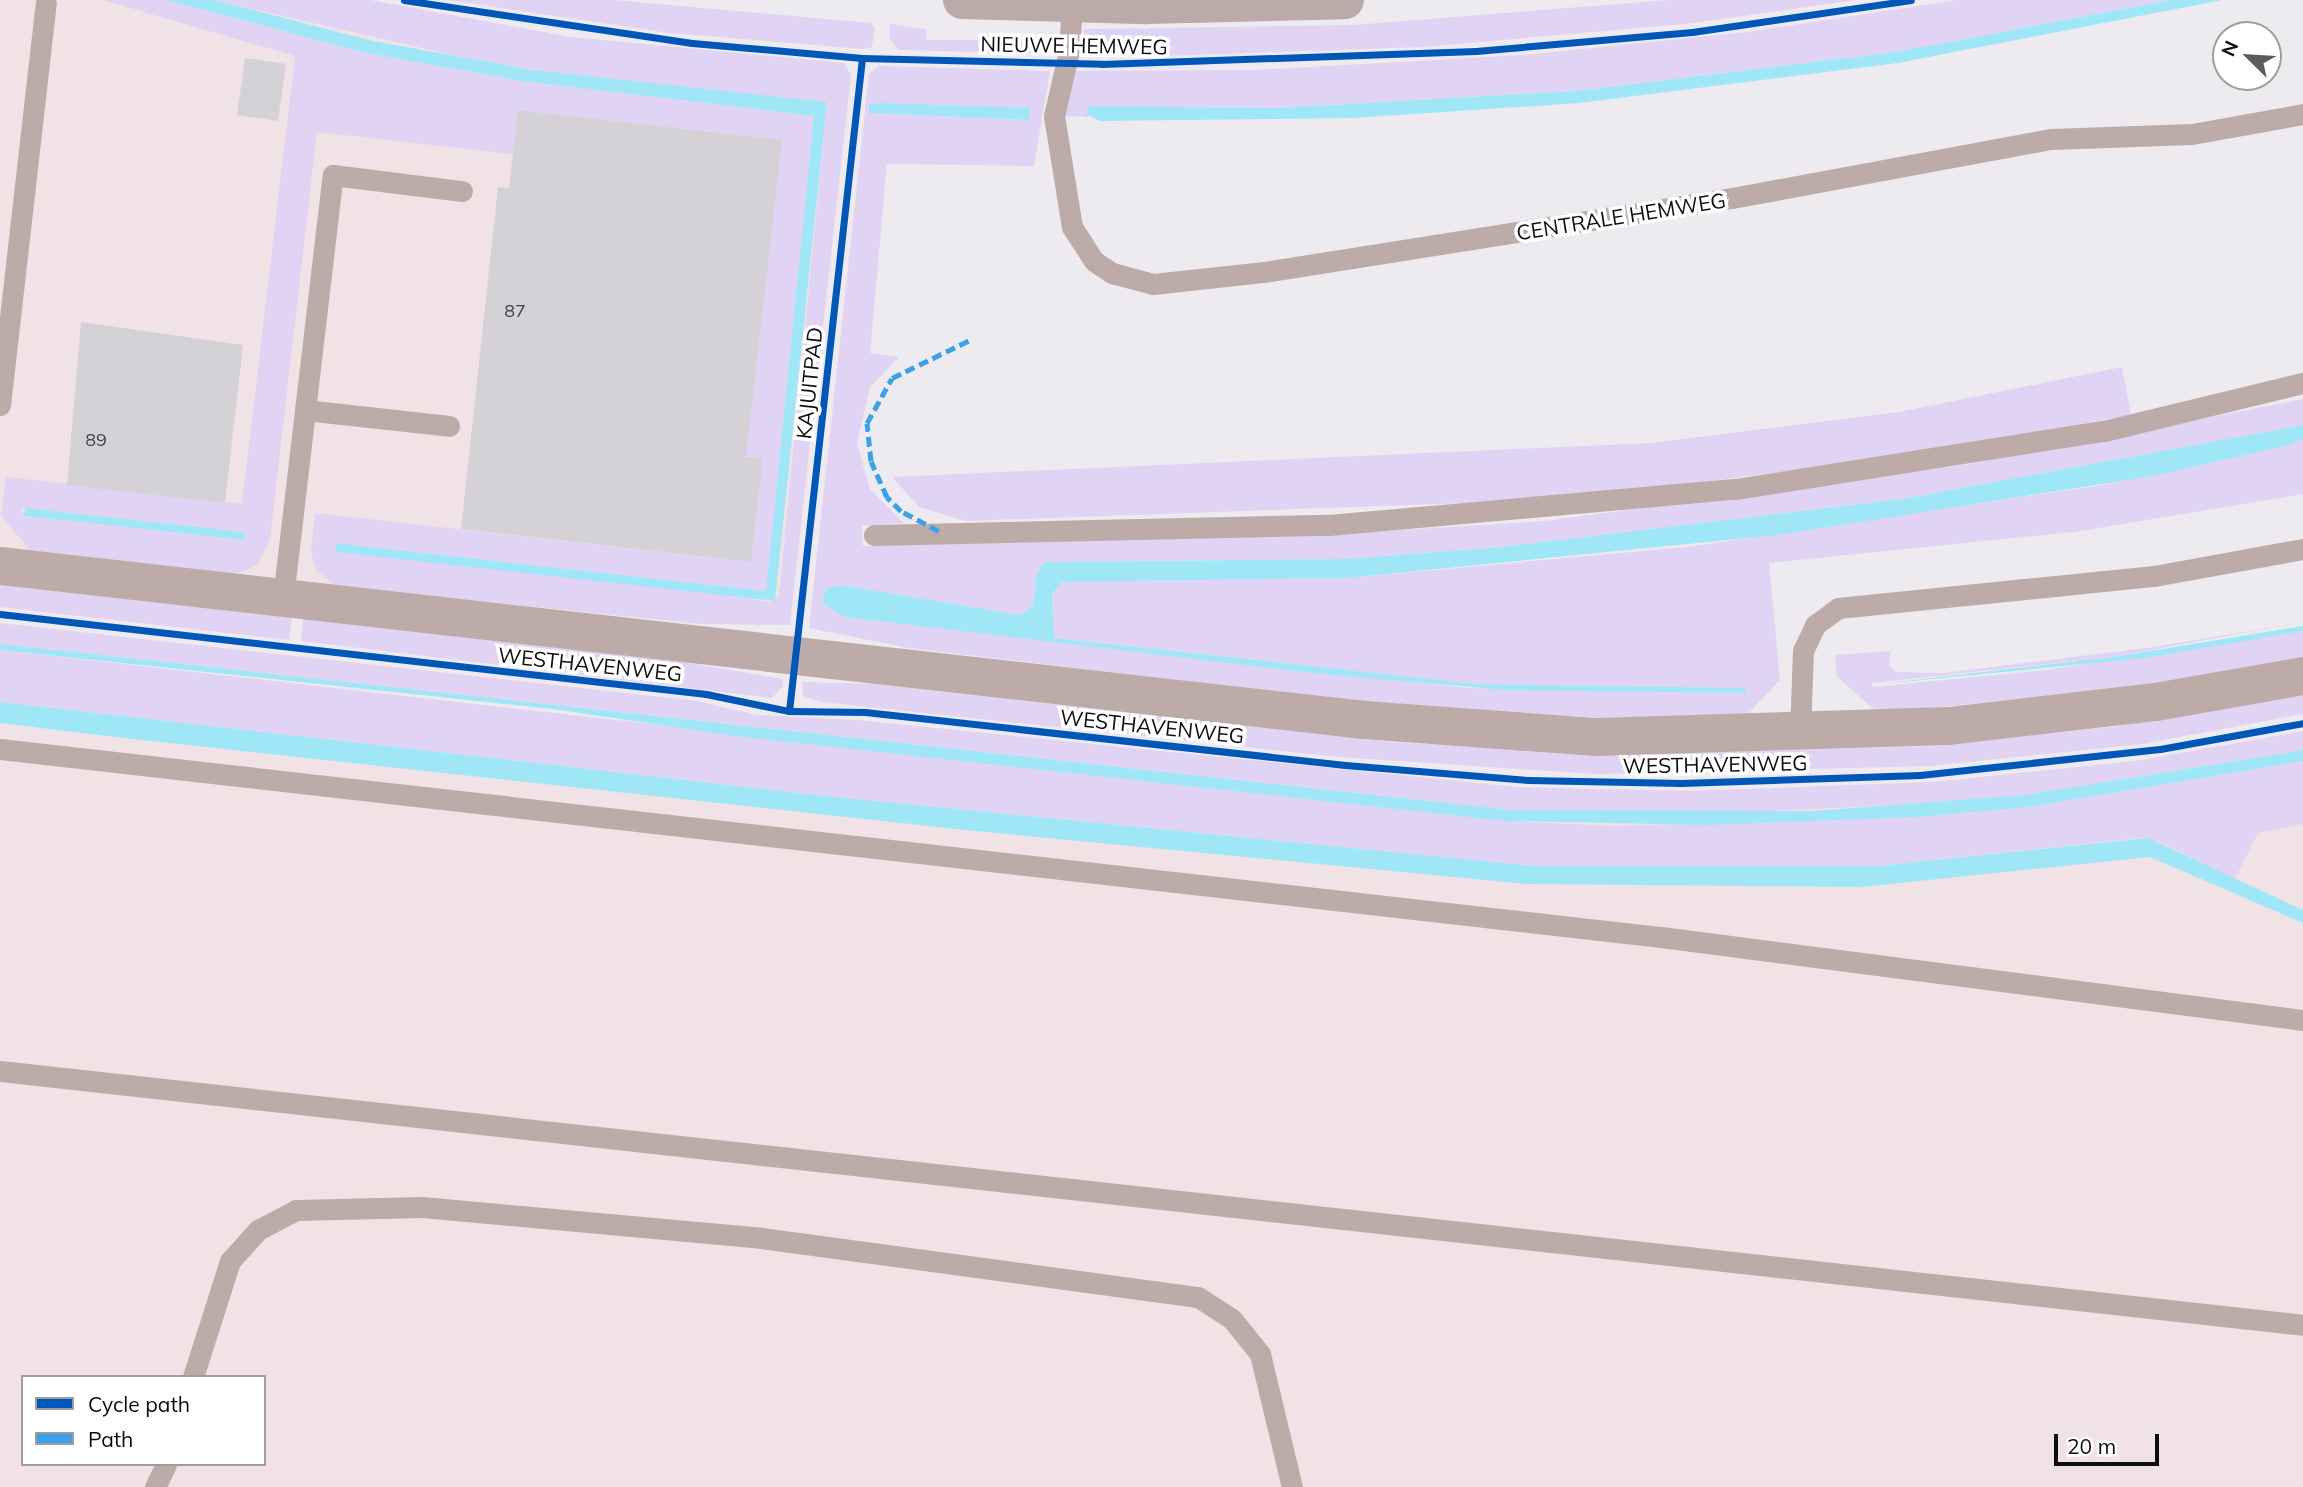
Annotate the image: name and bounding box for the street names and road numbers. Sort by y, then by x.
street label: NIEUWE HEMWEG [980,31,1168,59]
street label: CENTRALE HEMWEG [1515,187,1727,245]
street label: KAJUITPAD [791,326,827,440]
street label: WESTHAVENWEG [497,642,683,686]
street label: WESTHAVENWEG [1059,704,1245,748]
street label: WESTHAVENWEG [1622,750,1808,778]

